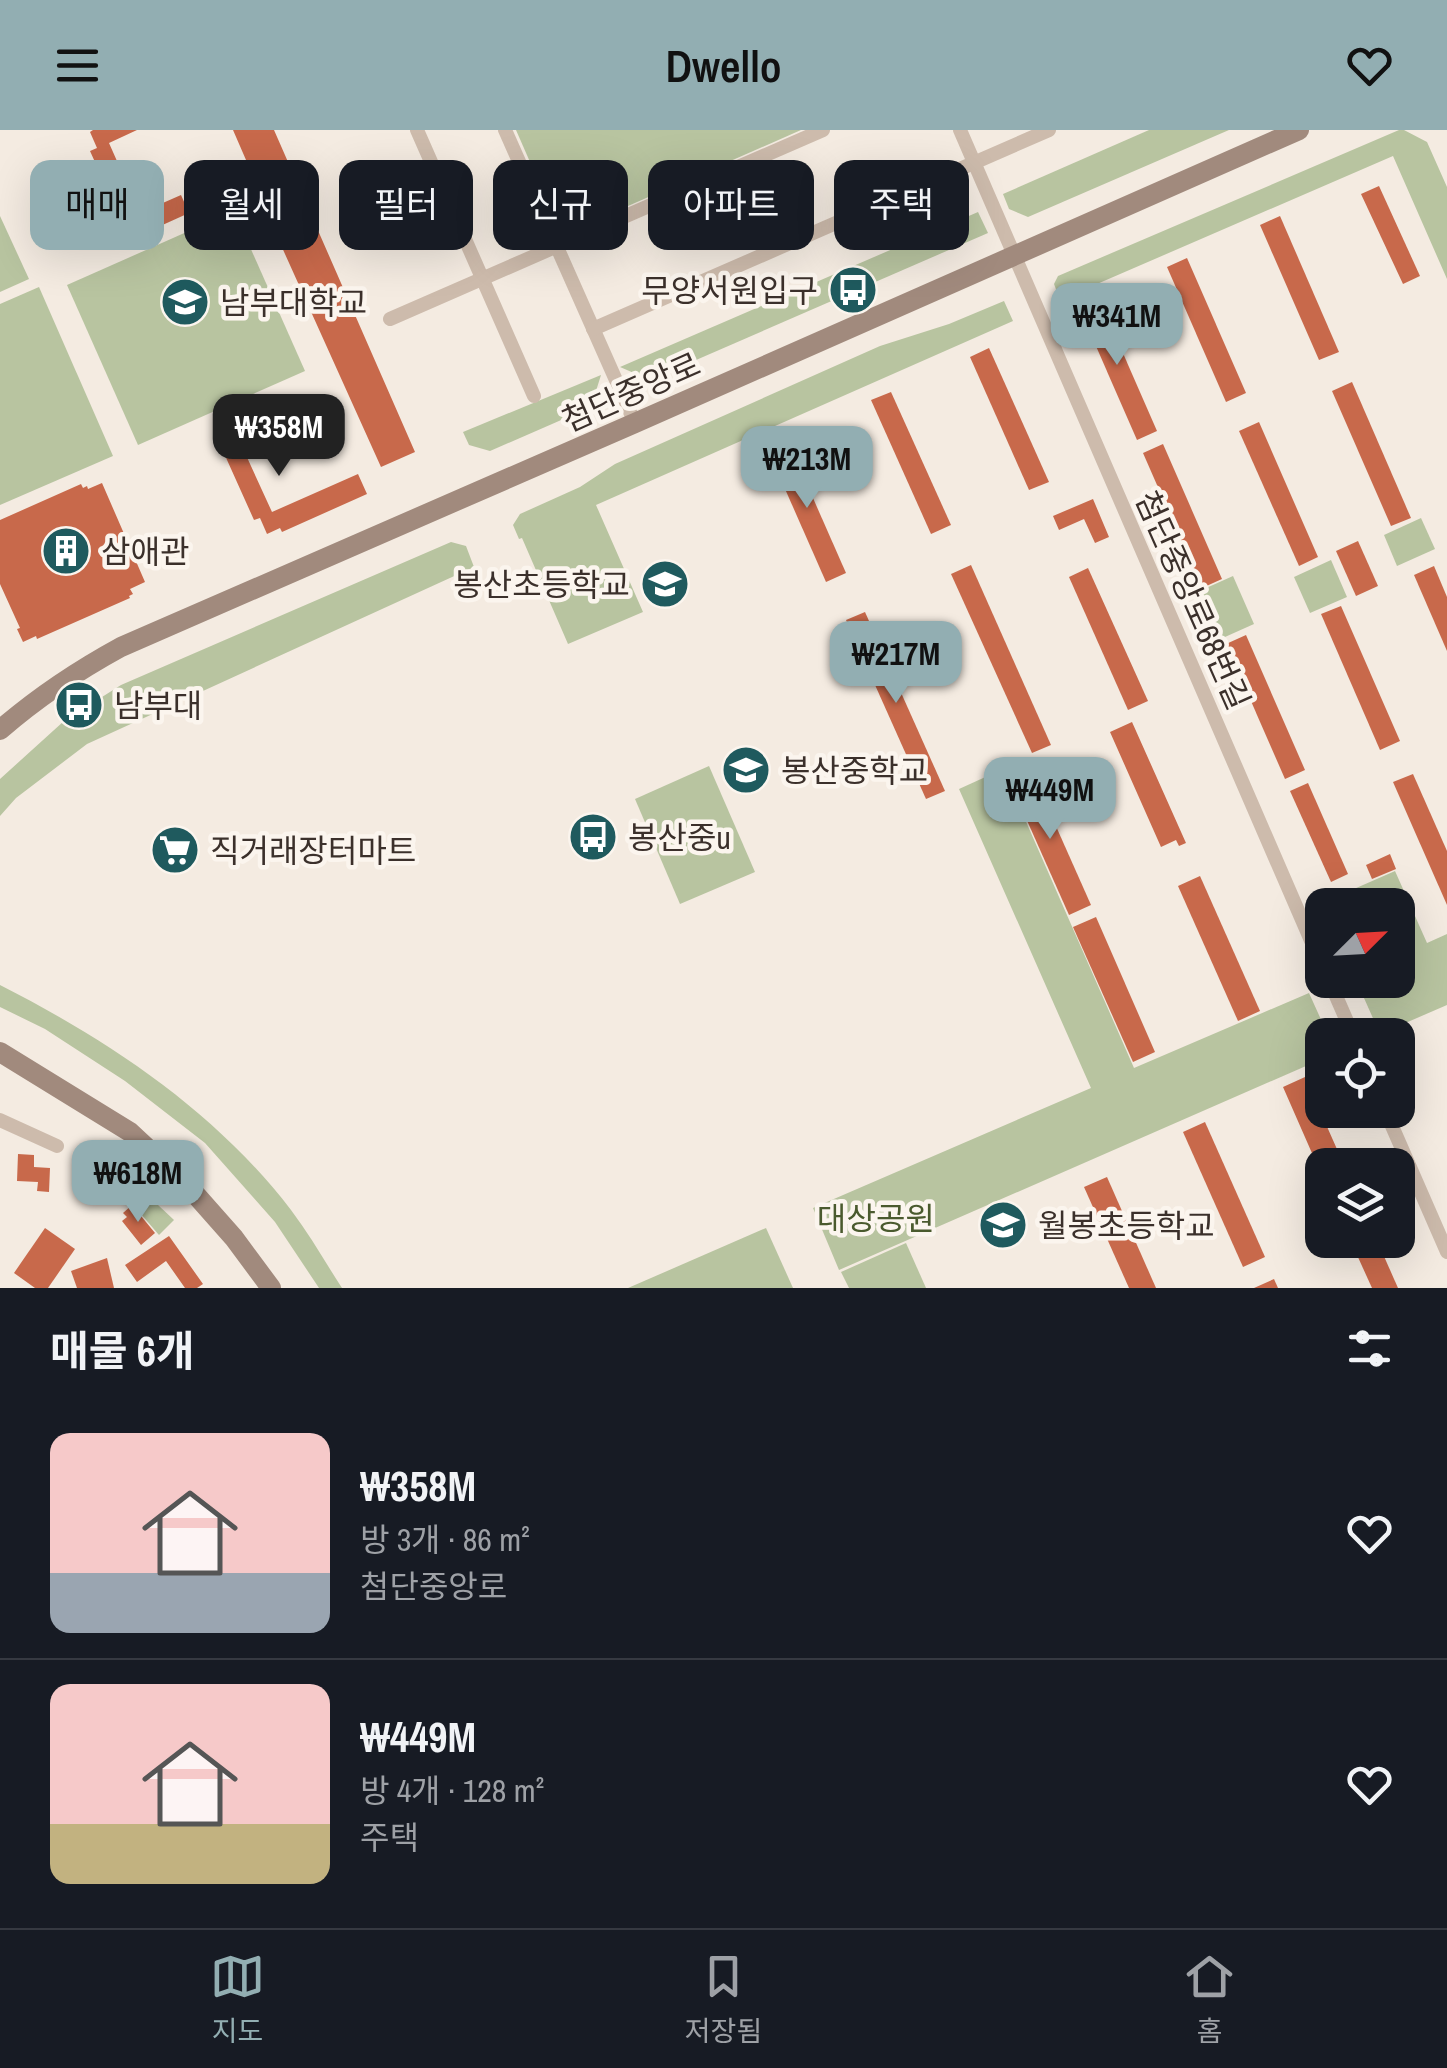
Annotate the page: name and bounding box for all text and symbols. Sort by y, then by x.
text: Dwello [665,35,782,96]
icon: menu [50,38,105,93]
icon: heart [1342,38,1397,93]
chip: 매매 [30,160,164,250]
chip: 월세 [184,160,319,250]
chip: 필터 [339,160,473,250]
chip: 신규 [493,160,628,250]
chip: 아파트 [648,160,814,250]
chip: 주택 [834,160,969,250]
bus stop icon: 무양서원입구 [827,264,879,316]
place label: 무양서원입구 [641,269,818,312]
school or university icon: 남부대학교 [159,276,211,328]
place label: 남부대학교 [220,281,367,324]
pin: ₩341M [1047,283,1187,368]
text: ₩341M [1073,294,1161,337]
street label: 첨단중앙로 [555,342,707,442]
pin: ₩358M [209,394,349,479]
text: ₩358M [235,405,323,448]
pin: ₩213M [737,426,877,511]
text: ₩213M [763,437,851,480]
street label: 첨단중앙로68번길 [1126,484,1260,716]
building icon: 삼애관 [40,525,92,577]
place label: 삼애관 [101,530,189,573]
school or university icon: 봉산초등학교 [639,558,691,610]
place label: 봉산초등학교 [453,563,630,606]
pin: ₩217M [826,621,966,706]
text: ₩217M [852,632,940,675]
bus stop icon: 남부대 [53,679,105,731]
place label: 남부대 [114,684,202,727]
school or university icon: 봉산중학교 [720,744,772,796]
place label: 봉산중학교 [781,749,928,792]
pin: ₩449M [980,757,1120,842]
text: ₩449M [1006,768,1094,811]
bus stop icon: 봉산중u [567,811,619,863]
place label: 봉산중u [628,816,731,859]
supermarket icon: 직거래장터마트 [149,824,201,876]
place label: 직거래장터마트 [210,829,416,872]
north arrow [1305,888,1415,998]
map controls [1305,888,1415,1258]
button: locate [1305,1018,1415,1128]
pin: ₩618M [68,1140,208,1225]
button: layers [1305,1148,1415,1258]
text: ₩618M [94,1151,182,1194]
park label: 대상공원 [817,1197,935,1240]
school or university icon: 월봉초등학교 [977,1199,1029,1251]
place label: 월봉초등학교 [1038,1204,1215,1247]
icon: filters [1342,1321,1397,1376]
text: 매물 6개 [50,1323,195,1379]
text: ₩358M [360,1458,476,1514]
icon: home [130,1473,250,1593]
icon: heart [1342,1506,1397,1561]
text: 방 3개 · 86 m² [360,1518,530,1561]
text: 첨단중앙로 [360,1565,507,1608]
text: ₩449M [360,1709,476,1765]
icon: home [130,1724,250,1844]
icon: heart [1342,1757,1397,1812]
text: 방 4개 · 128 m² [360,1769,544,1812]
text: 주택 [360,1816,419,1859]
tab: 지도 [210,1949,265,2050]
tab: 저장됨 [685,1949,762,2050]
tab: 홈 [1182,1949,1237,2050]

